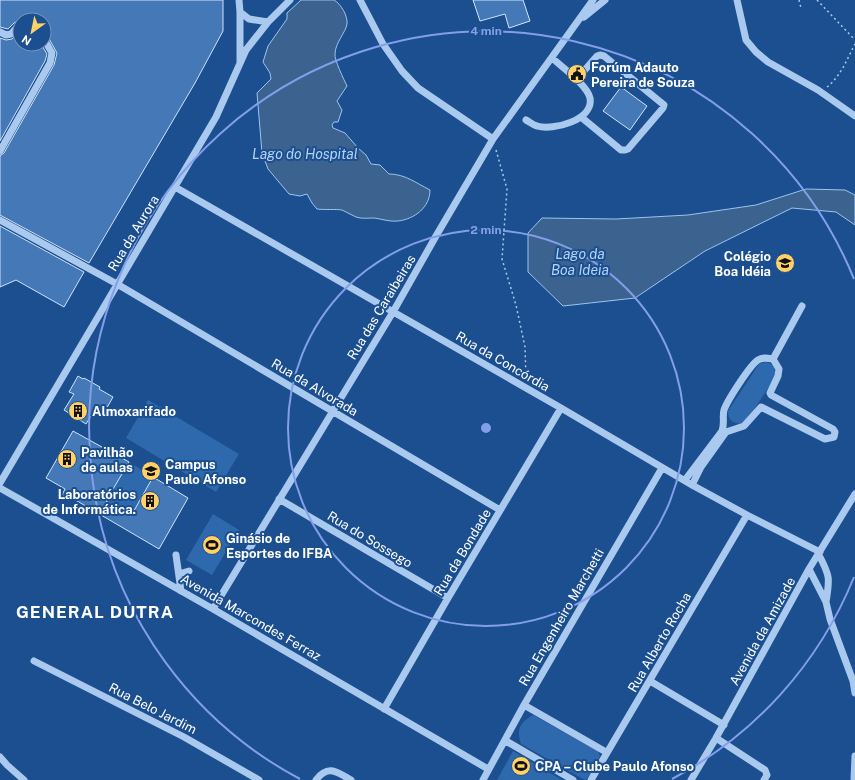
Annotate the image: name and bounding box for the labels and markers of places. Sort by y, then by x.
place label: Forúm Adauto Pereira de Souza [591,60,695,90]
public building icon: Forúm Adauto Pereira de Souza [566,63,588,85]
place label: Colégio Boa Idéia [714,249,771,279]
school or university icon: Colégio Boa Idéia [774,252,796,274]
building icon: Almoxarifado [67,400,89,422]
place label: Almoxarifado [92,404,176,419]
centre of rings [479,421,493,435]
place label: Pavilhão de aulas [81,445,133,475]
building icon: Pavilhão de aulas [56,448,78,470]
place label: Campus Paulo Afonso [165,457,246,487]
school or university icon: Campus Paulo Afonso [140,460,162,482]
place label: Laboratórios de Informática. [43,487,136,517]
building icon: Laboratórios de Informática. [139,490,161,512]
place label: Ginásio de Esportes do IFBA [226,531,333,561]
sports icon: Ginásio de Esportes do IFBA [201,534,223,556]
sports icon: CPA – Clube Paulo Afonso [510,755,532,777]
place label: CPA – Clube Paulo Afonso [535,759,694,774]

